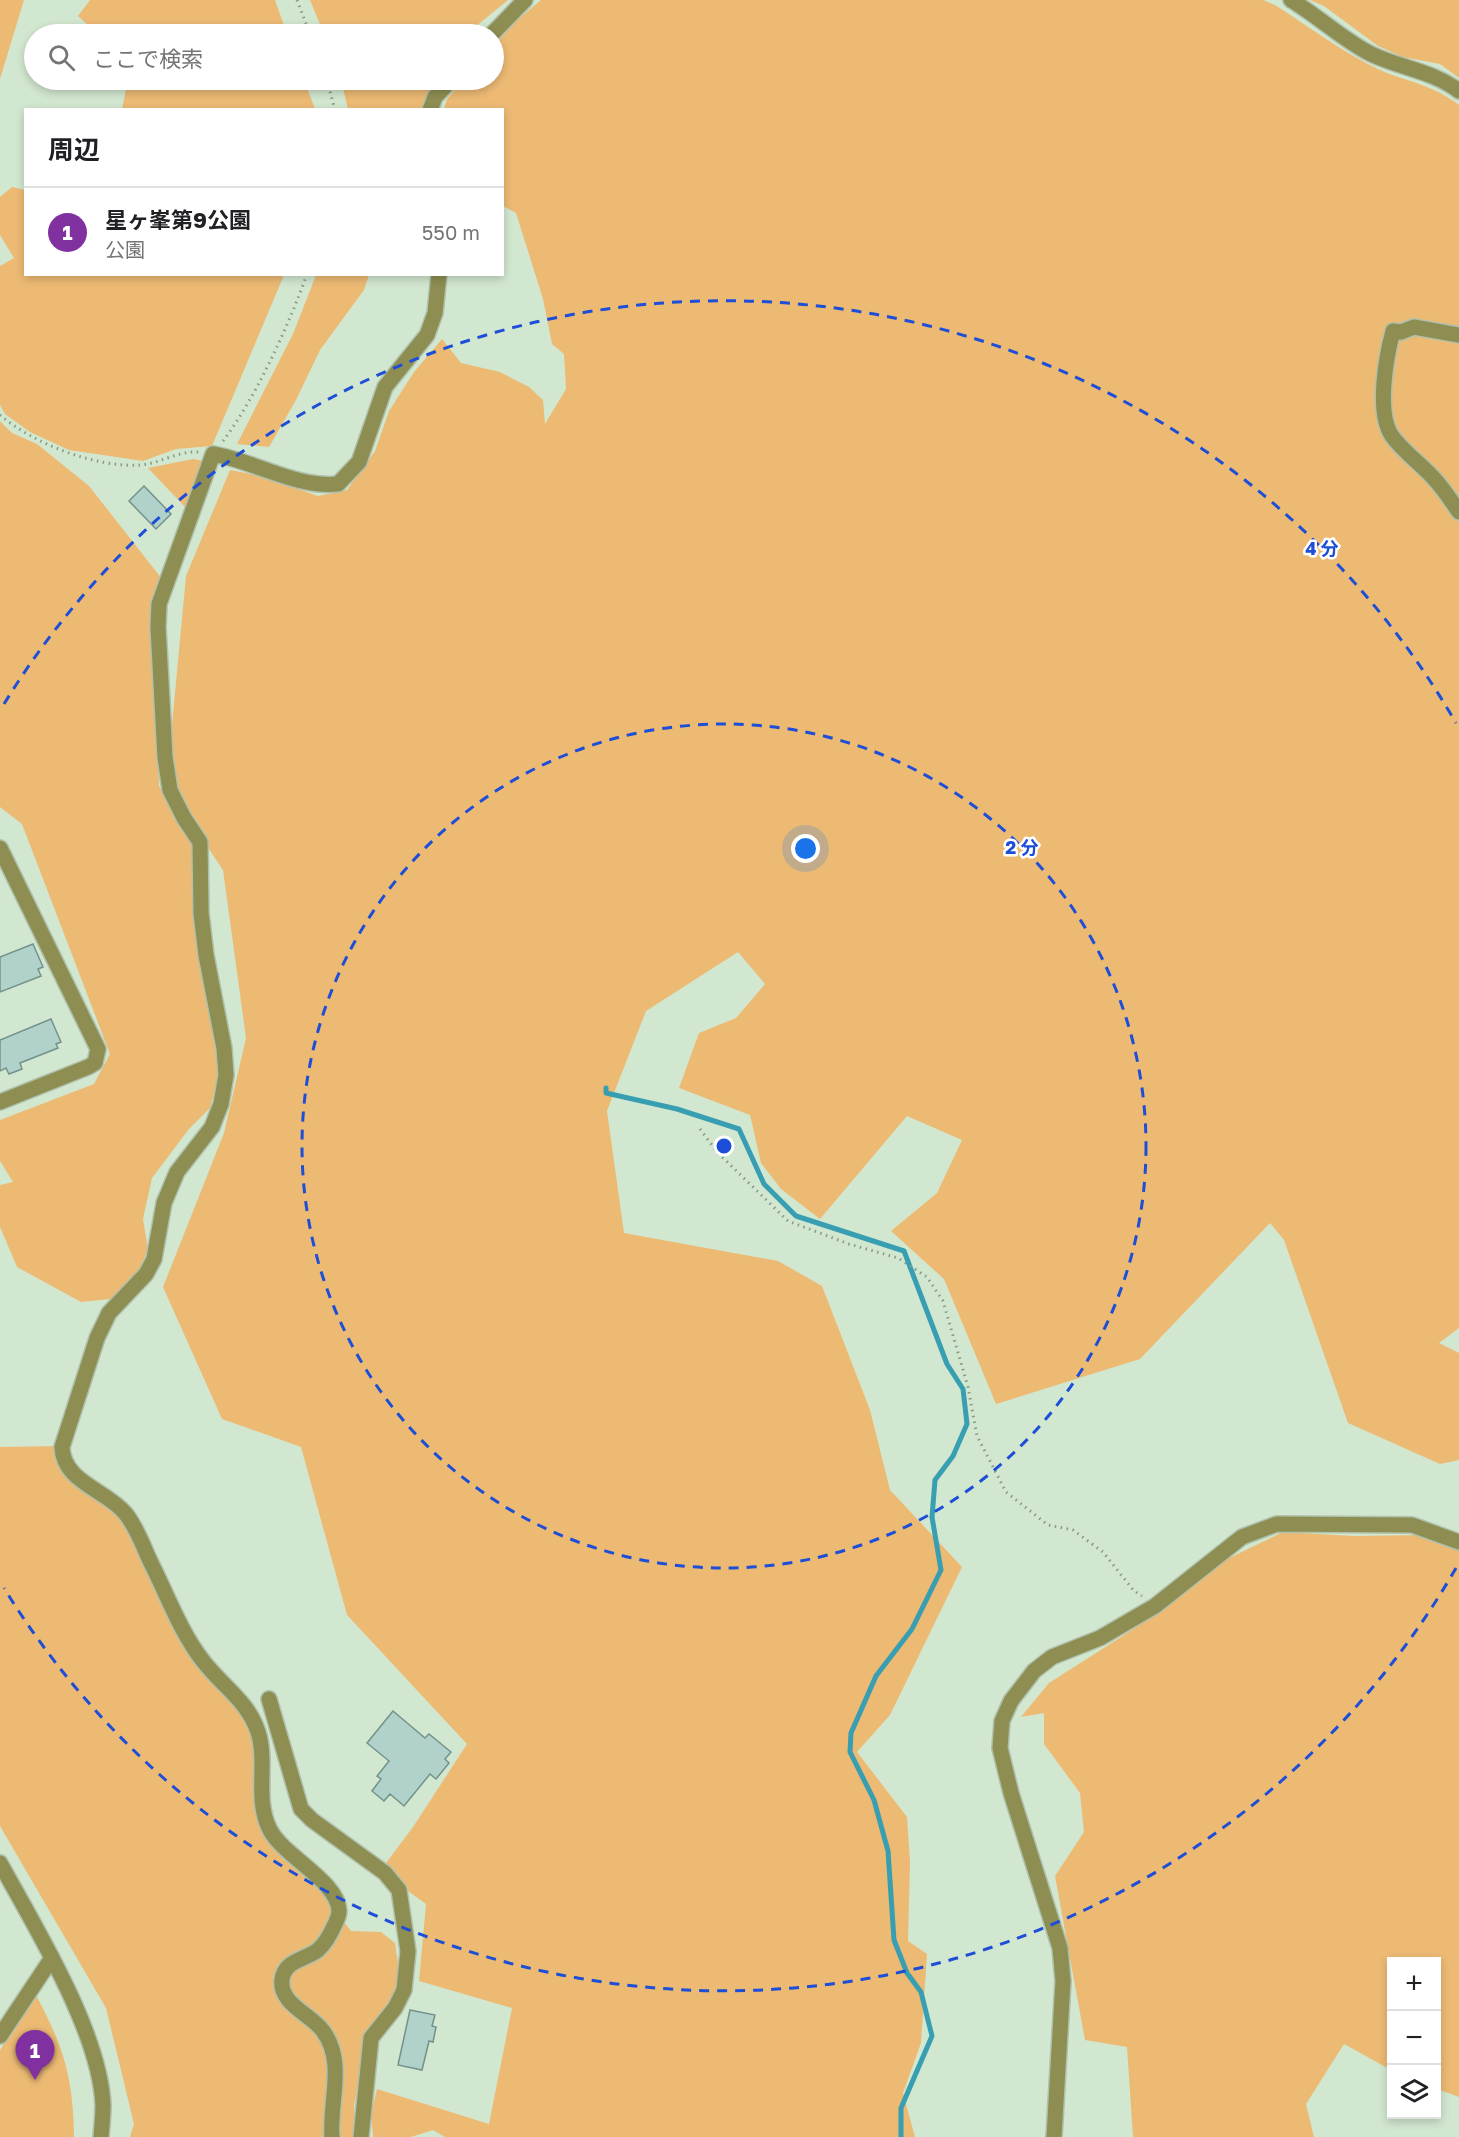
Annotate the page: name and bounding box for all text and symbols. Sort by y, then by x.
search box [24,24,504,90]
icon: search [45,41,78,74]
text: ここで検索 [93,45,203,72]
text: 周辺 [48,134,100,165]
text: 星ヶ峯第9公園 [105,206,251,233]
text: 1 [62,220,73,244]
text: 550 m [422,220,480,244]
text: 公園 [105,237,145,261]
text: 4 分 [1305,537,1339,559]
your location [791,834,820,863]
text: 2 分 [1005,836,1039,858]
centre of rings [714,1136,734,1156]
map controls [1387,1957,1441,2119]
button: + [1387,1957,1441,2011]
button: − [1387,2011,1441,2065]
pin: 1 [15,2030,54,2080]
button: layers [1387,2065,1441,2119]

